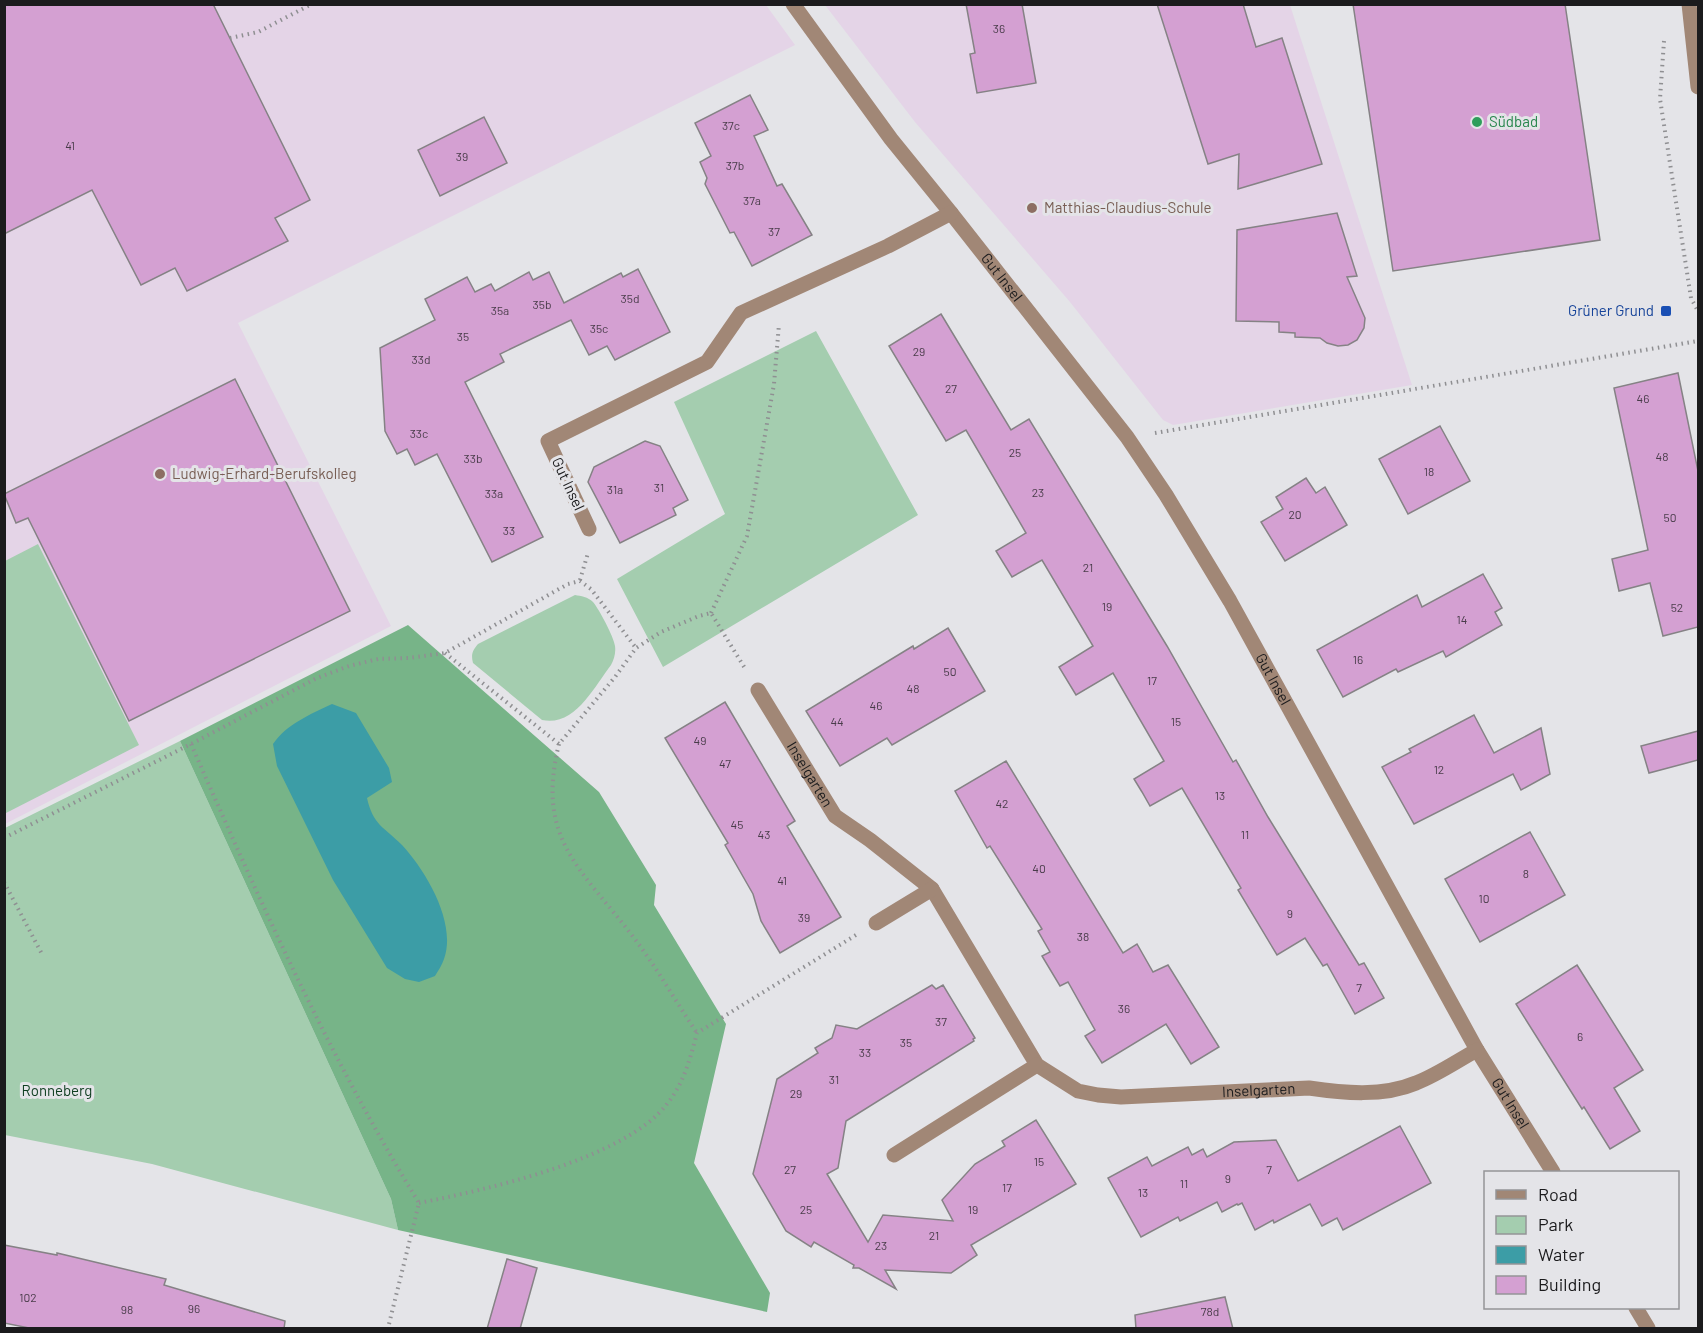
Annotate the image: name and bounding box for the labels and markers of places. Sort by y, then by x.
place label: Südbad [1489,112,1538,130]
marker: Südbad [1470,115,1484,129]
place label: Matthias-Claudius-Schule [1044,198,1212,216]
marker: Matthias-Claudius-Schule [1025,201,1039,215]
place label: Grüner Grund [1568,301,1654,319]
marker: Grüner Grund [1659,304,1673,318]
place label: Ludwig-Erhard-Berufskolleg [172,464,357,482]
marker: Ludwig-Erhard-Berufskolleg [153,467,167,481]

